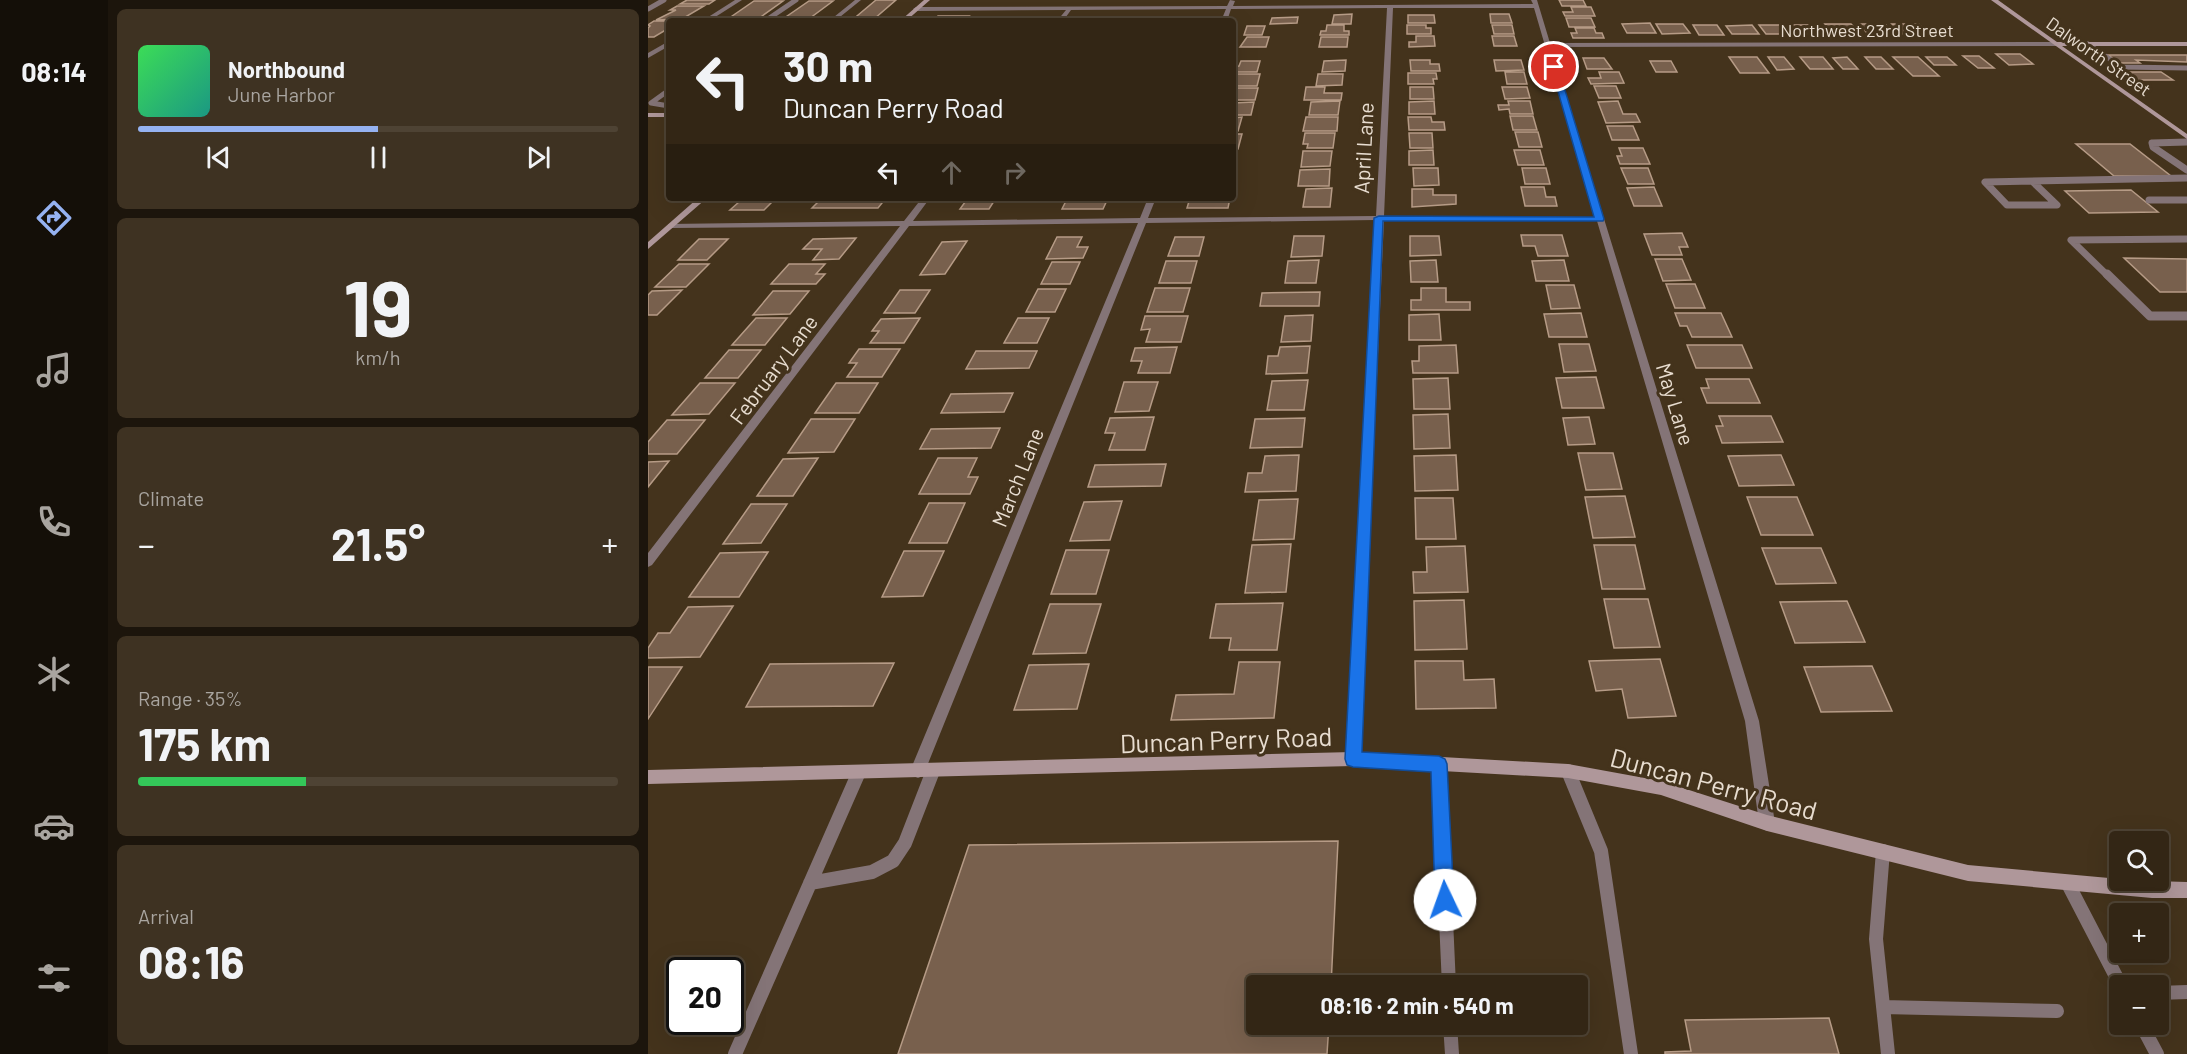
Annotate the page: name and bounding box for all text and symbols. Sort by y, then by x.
street label: Dalworth Street [2042,12,2156,100]
street label: Northwest 23rd Street [1780,19,1954,41]
text: 30 m [783,40,873,90]
pin [1528,41,1579,92]
icon: left [684,42,762,120]
icon: arrive [1537,50,1570,83]
text: 08:14 [21,55,87,87]
text: Northbound [228,56,345,82]
text: June Harbor [228,82,335,106]
text: Duncan Perry Road [783,91,1004,123]
street label: April Lane [1348,102,1378,194]
icon: previous [202,141,235,174]
icon: pause [362,141,395,174]
icon: next [522,141,555,174]
icon: left [872,156,905,189]
icon: ahead [935,156,968,189]
icon: right [998,156,1031,189]
icon: directions [33,197,75,239]
text: 19 [343,259,413,353]
street label: February Lane [724,309,822,429]
text: km/h [355,345,401,369]
icon: music [33,349,75,391]
street label: May Lane [1652,360,1700,448]
street label: March Lane [986,424,1048,530]
text: Climate [138,486,204,510]
icon: phone [33,501,75,543]
text: 21.5° [331,516,425,570]
text: − [138,524,155,564]
text: + [602,524,618,564]
icon: climate [33,653,75,695]
text: Range · 35% [138,686,242,710]
text: 175 km [138,716,271,770]
street label: Duncan Perry Road [1119,720,1333,758]
street label: Duncan Perry Road [1607,741,1821,825]
icon: car [33,805,75,847]
map controls [2109,831,2169,1035]
button: search [2109,831,2169,891]
position arrow [1413,868,1477,932]
button: + [2109,903,2169,963]
text: Arrival [138,904,194,928]
text: 08:16 [138,934,244,988]
icon: filters [33,957,75,999]
speed limit sign: 20 [666,957,744,1035]
button: − [2109,975,2169,1035]
text: 08:16 · 2 min · 540 m [1320,992,1514,1018]

